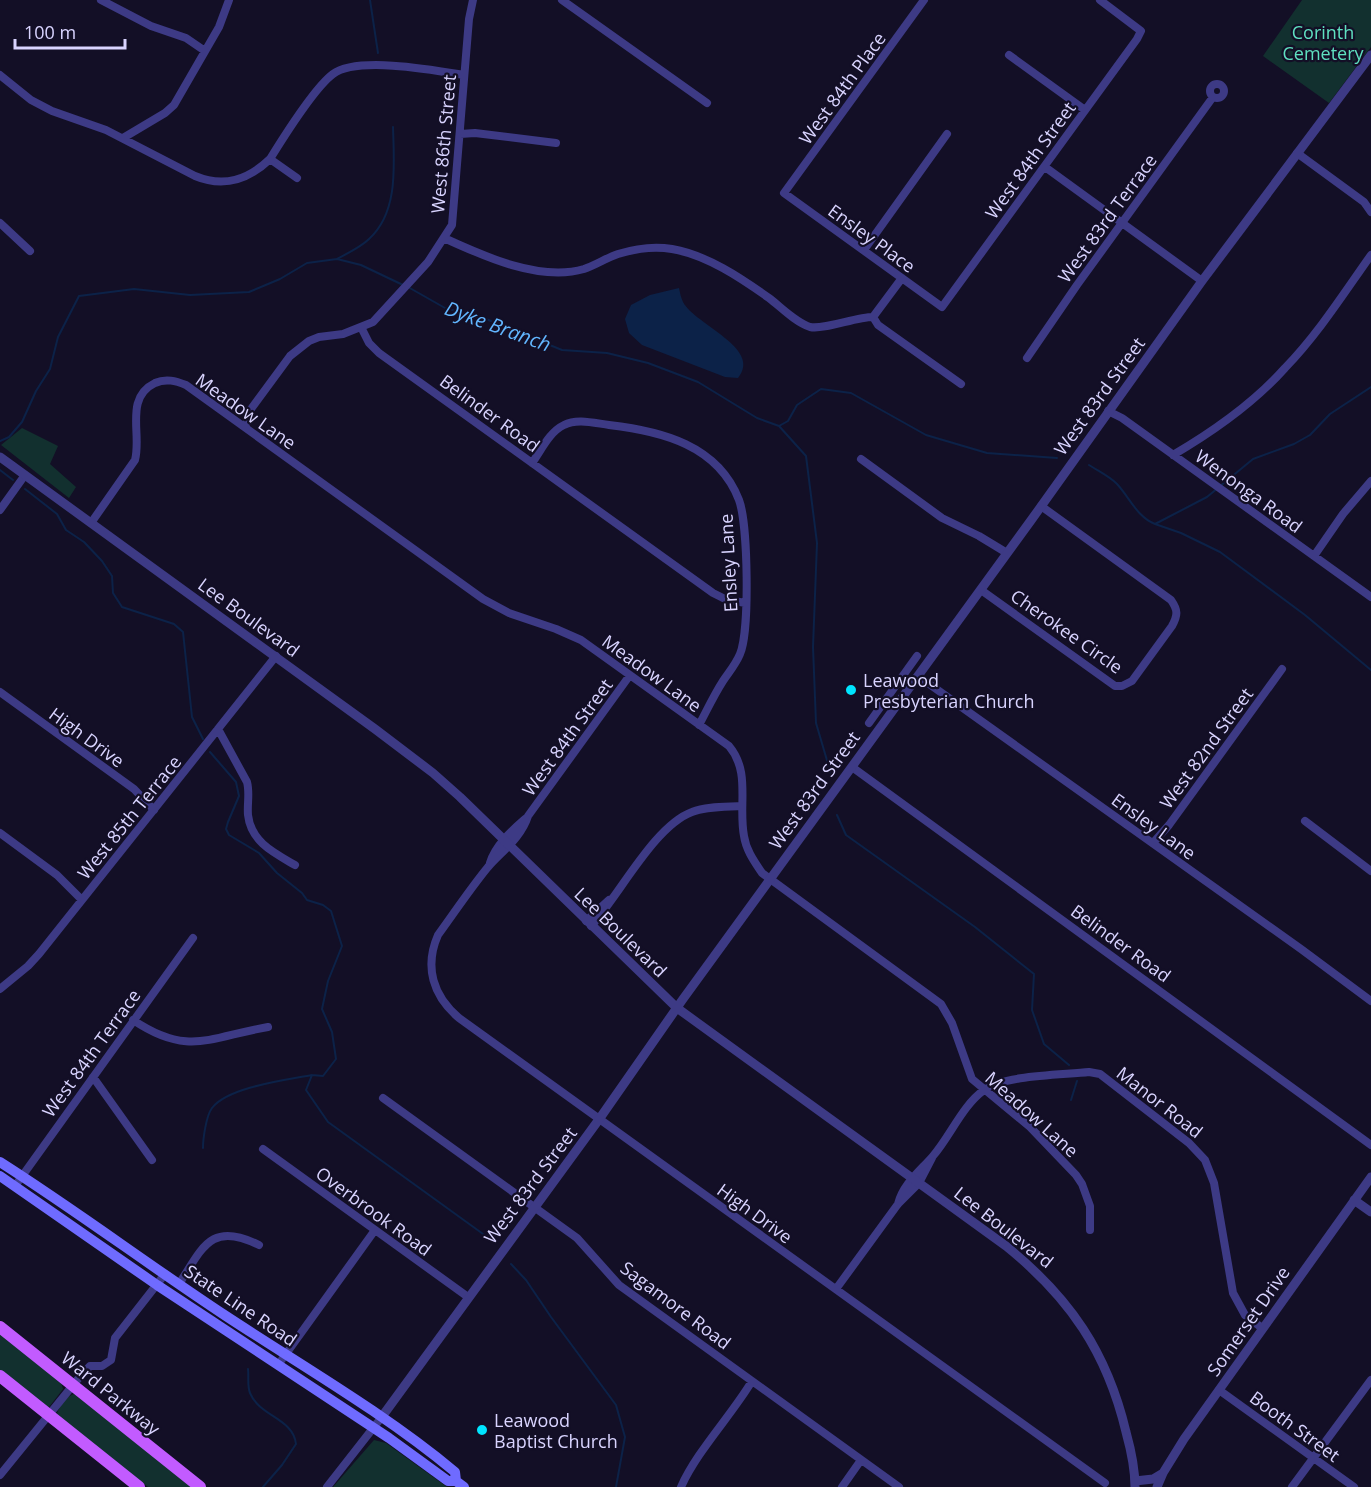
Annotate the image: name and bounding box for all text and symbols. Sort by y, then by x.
scale bar [15,12,124,50]
text: 100 m [24,20,76,44]
park label: Corinth Cemetery [1282,20,1365,65]
street label: West 84th Place [793,27,891,149]
street label: West 86th Street [425,74,461,214]
street label: West 84th Street [979,97,1081,223]
street label: West 83rd Terrace [1052,149,1162,287]
street label: Ensley Place [824,198,920,278]
water label: Dyke Branch [441,294,555,358]
street label: West 83rd Street [1048,332,1150,460]
street label: Meadow Lane [191,368,301,454]
street label: Belinder Road [435,369,545,457]
street label: Wenonga Road [1191,444,1307,538]
street label: Ensley Lane [713,513,743,613]
street label: Lee Boulevard [193,572,305,662]
street label: Cherokee Circle [1006,583,1128,679]
street label: Meadow Lane [597,629,707,717]
place label: Leawood Presbyterian Church [863,668,1034,713]
street label: West 84th Street [516,674,618,800]
marker: Leawood Presbyterian Church [844,683,858,697]
street label: West 82nd Street [1154,683,1258,813]
street label: High Drive [45,702,129,772]
street label: West 83rd Street [763,726,865,854]
street label: West 85th Terrace [72,750,186,884]
street label: Ensley Lane [1107,787,1201,865]
street label: Lee Boulevard [570,882,672,982]
street label: Belinder Road [1066,899,1176,987]
street label: West 84th Terrace [36,984,146,1122]
street label: Manor Road [1112,1061,1208,1143]
street label: Meadow Lane [980,1066,1084,1162]
street label: West 83rd Street [478,1122,582,1248]
street label: Overbrook Road [311,1161,437,1261]
street label: High Drive [713,1178,797,1248]
street label: Lee Boulevard [949,1181,1059,1273]
street label: Sagamore Road [616,1256,736,1354]
street label: State Line Road [180,1259,302,1351]
street label: Somerset Drive [1201,1261,1295,1381]
street label: Ward Parkway [57,1346,166,1441]
street label: Booth Street [1245,1385,1345,1467]
place label: Leawood Baptist Church [494,1408,618,1453]
marker: Leawood Baptist Church [475,1423,489,1437]

